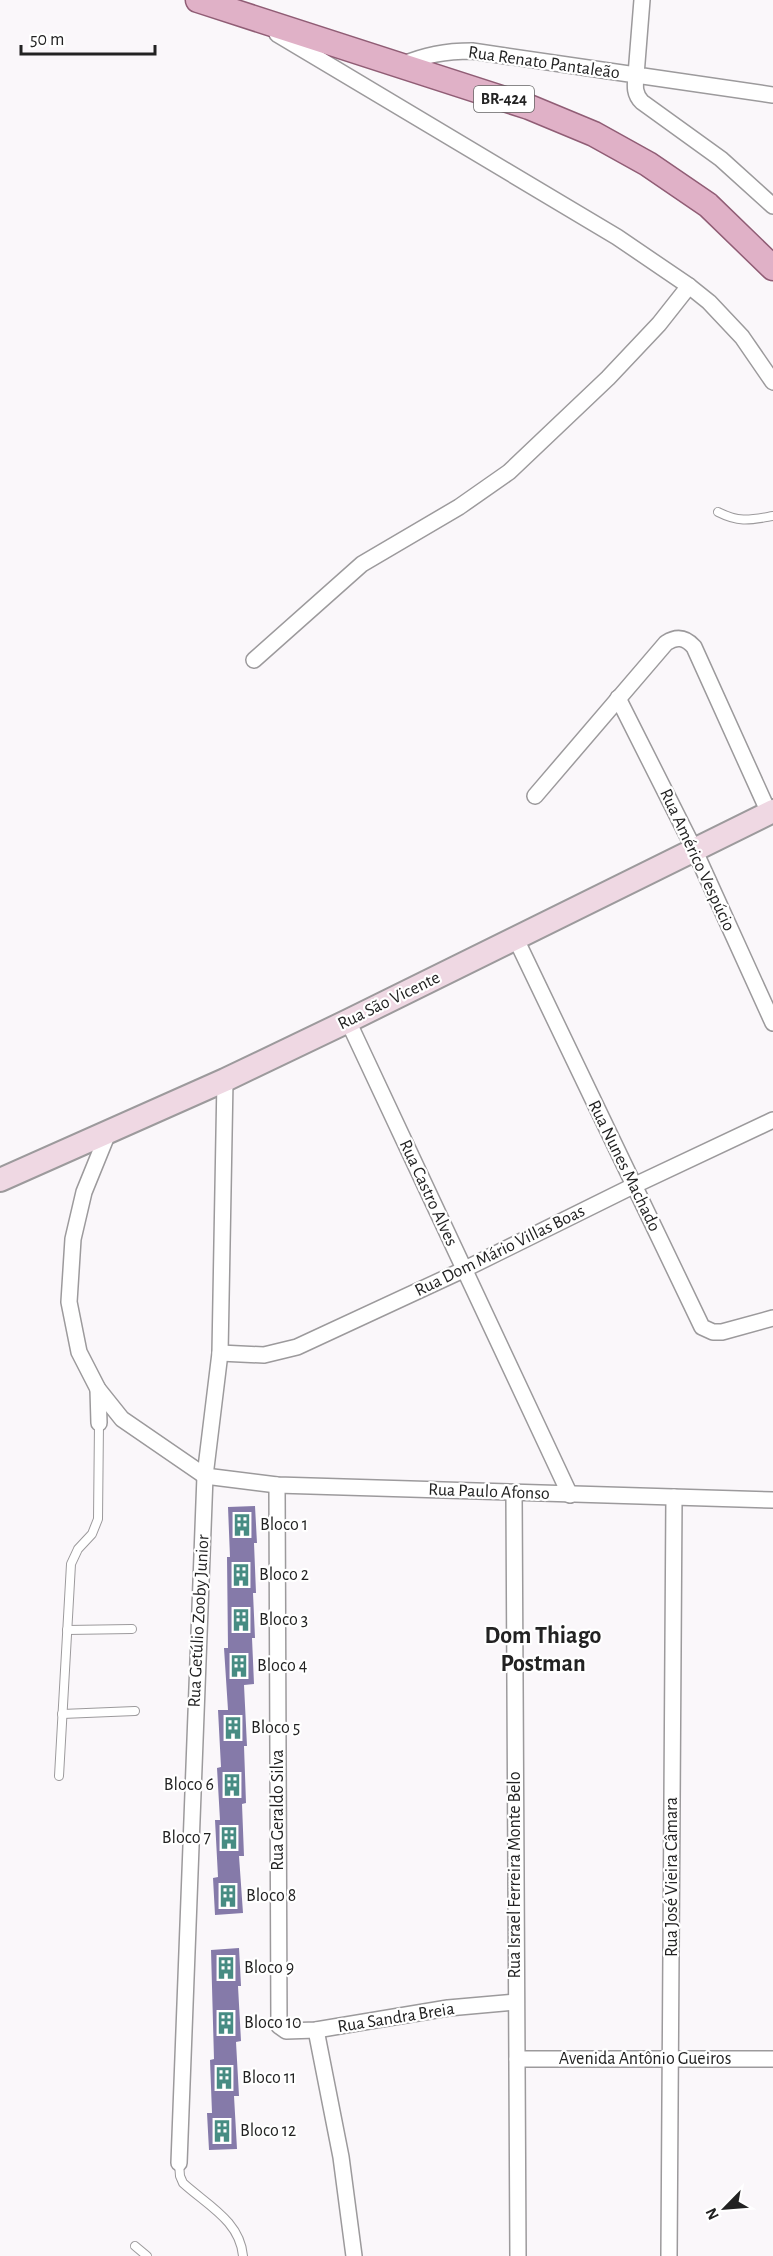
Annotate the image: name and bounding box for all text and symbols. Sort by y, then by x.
scale bar [21,18,154,56]
text: 50 m [30,31,64,49]
street label: Rua Renato Pantaleão [467,43,621,83]
road number: BR-424 [474,86,534,112]
street label: Rua Américo Vespúcio [656,786,738,934]
street label: Rua São Vicente [335,969,443,1033]
street label: Rua Nunes Machado [584,1098,664,1235]
street label: Rua Castro Alves [396,1137,460,1249]
street label: Rua Dom Mário Villas Boas [412,1202,588,1300]
street label: Rua Paulo Afonso [428,1481,550,1503]
building icon: Bloco 1 [229,1512,255,1538]
place label: Bloco 1 [260,1516,308,1534]
street label: Rua Getúlio Zooby Junior [185,1534,213,1708]
building icon: Bloco 2 [228,1562,254,1588]
place label: Bloco 2 [259,1566,309,1584]
building icon: Bloco 3 [228,1607,254,1633]
place label: Bloco 3 [259,1611,308,1629]
district label: Dom Thiago Postman [485,1624,602,1676]
building icon: Bloco 4 [226,1653,252,1679]
place label: Bloco 4 [257,1657,308,1675]
building icon: Bloco 5 [220,1715,246,1741]
place label: Bloco 5 [251,1719,300,1737]
street label: Rua Geraldo Silva [269,1749,287,1871]
street label: Rua Israel Ferreira Monte Belo [506,1771,524,1979]
building icon: Bloco 6 [219,1772,245,1798]
place label: Bloco 6 [164,1776,214,1794]
street label: Rua José Vieira Câmara [663,1797,681,1957]
building icon: Bloco 7 [216,1825,242,1851]
place label: Bloco 7 [162,1829,211,1847]
building icon: Bloco 8 [215,1883,241,1909]
place label: Bloco 8 [246,1887,296,1905]
building icon: Bloco 9 [213,1955,239,1981]
place label: Bloco 9 [244,1959,294,1977]
street label: Rua Sandra Breia [336,2000,456,2036]
building icon: Bloco 10 [213,2010,239,2036]
place label: Bloco 10 [244,2014,301,2032]
street label: Avenida Antônio Gueiros [559,2050,731,2068]
building icon: Bloco 11 [211,2065,237,2091]
place label: Bloco 11 [242,2069,296,2087]
building icon: Bloco 12 [209,2118,235,2144]
place label: Bloco 12 [240,2122,296,2140]
north arrow [695,2178,755,2238]
text: N [703,2205,722,2222]

